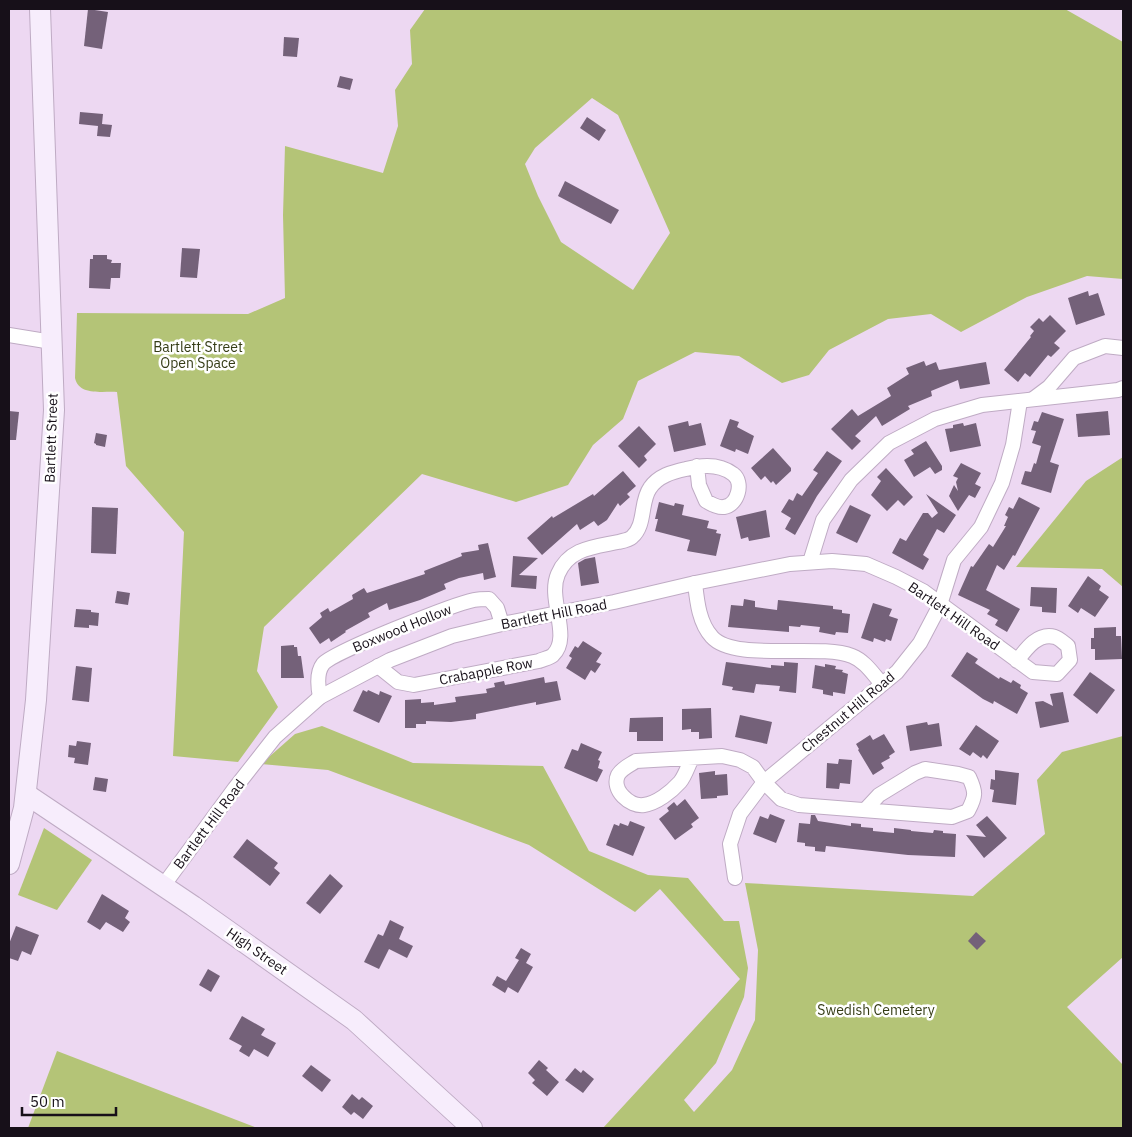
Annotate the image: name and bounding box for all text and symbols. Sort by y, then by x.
park label: Bartlett Street Open Space [153,338,243,372]
street label: Bartlett Street [40,393,62,483]
street label: Bartlett Hill Road [905,578,1003,654]
street label: Bartlett Hill Road [499,595,609,633]
street label: Boxwood Hollow [350,600,455,656]
street label: Crabapple Row [438,653,535,689]
street label: Chestnut Hill Road [798,668,898,756]
street label: Bartlett Hill Road [169,776,249,872]
street label: High Street [223,923,291,979]
park label: Swedish Cemetery [817,1001,935,1019]
scale bar [22,1084,116,1116]
text: 50 m [30,1092,65,1111]

